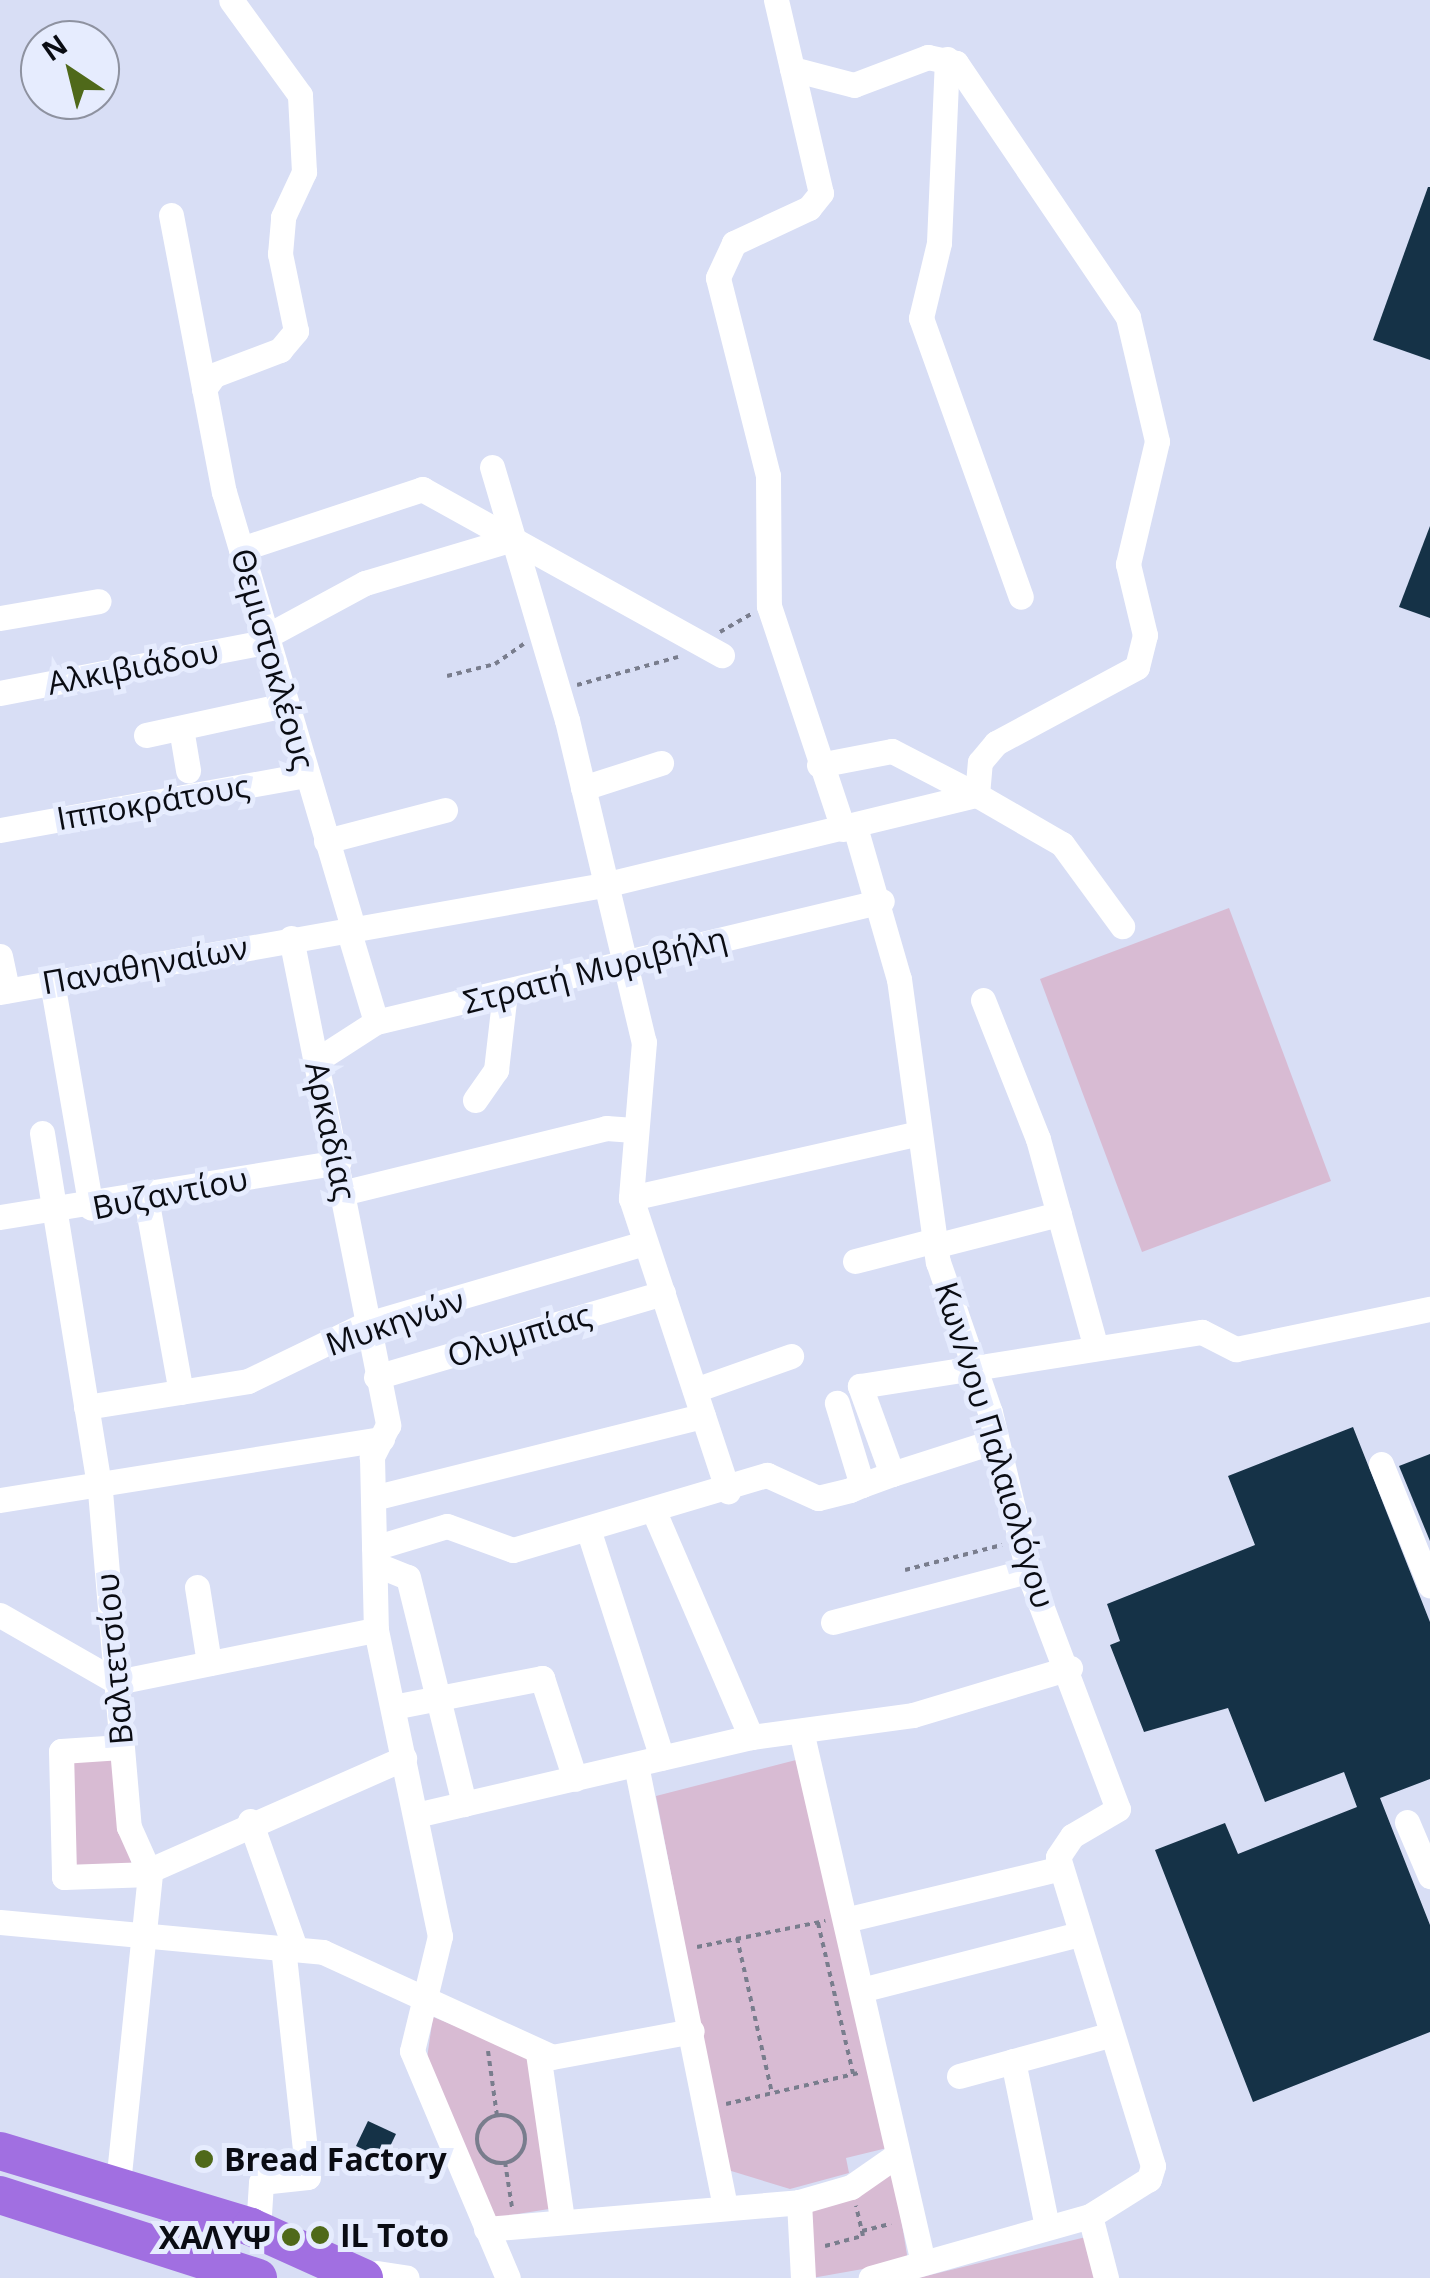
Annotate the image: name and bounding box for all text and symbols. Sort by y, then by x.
north arrow [20,20,120,120]
text: N [34,25,74,69]
street label: Θεμιστοκλέους [223,544,323,774]
street label: Αλκιβιάδου [44,632,222,702]
street label: Ιπποκράτους [54,766,252,838]
street label: Στρατή Μυριβήλη [459,919,731,1021]
street label: Παναθηναίων [39,928,251,1002]
street label: Αρκαδίας [298,1058,364,1204]
street label: Βυζαντίου [89,1159,251,1227]
street label: Κων/νου Παλαιολόγου [927,1277,1063,1613]
street label: Μυκηνών [321,1280,469,1364]
street label: Ολυμπίας [443,1295,595,1375]
street label: Βαλτετσίου [87,1572,141,1746]
place label: Bread Factory [224,2140,447,2178]
marker: Bread Factory [193,2148,215,2170]
place label: IL Toto [340,2216,449,2254]
place label: ΧΑΛΥΨ [159,2218,271,2256]
marker: IL Toto [309,2224,331,2246]
marker: ΧΑΛΥΨ [280,2226,302,2248]

